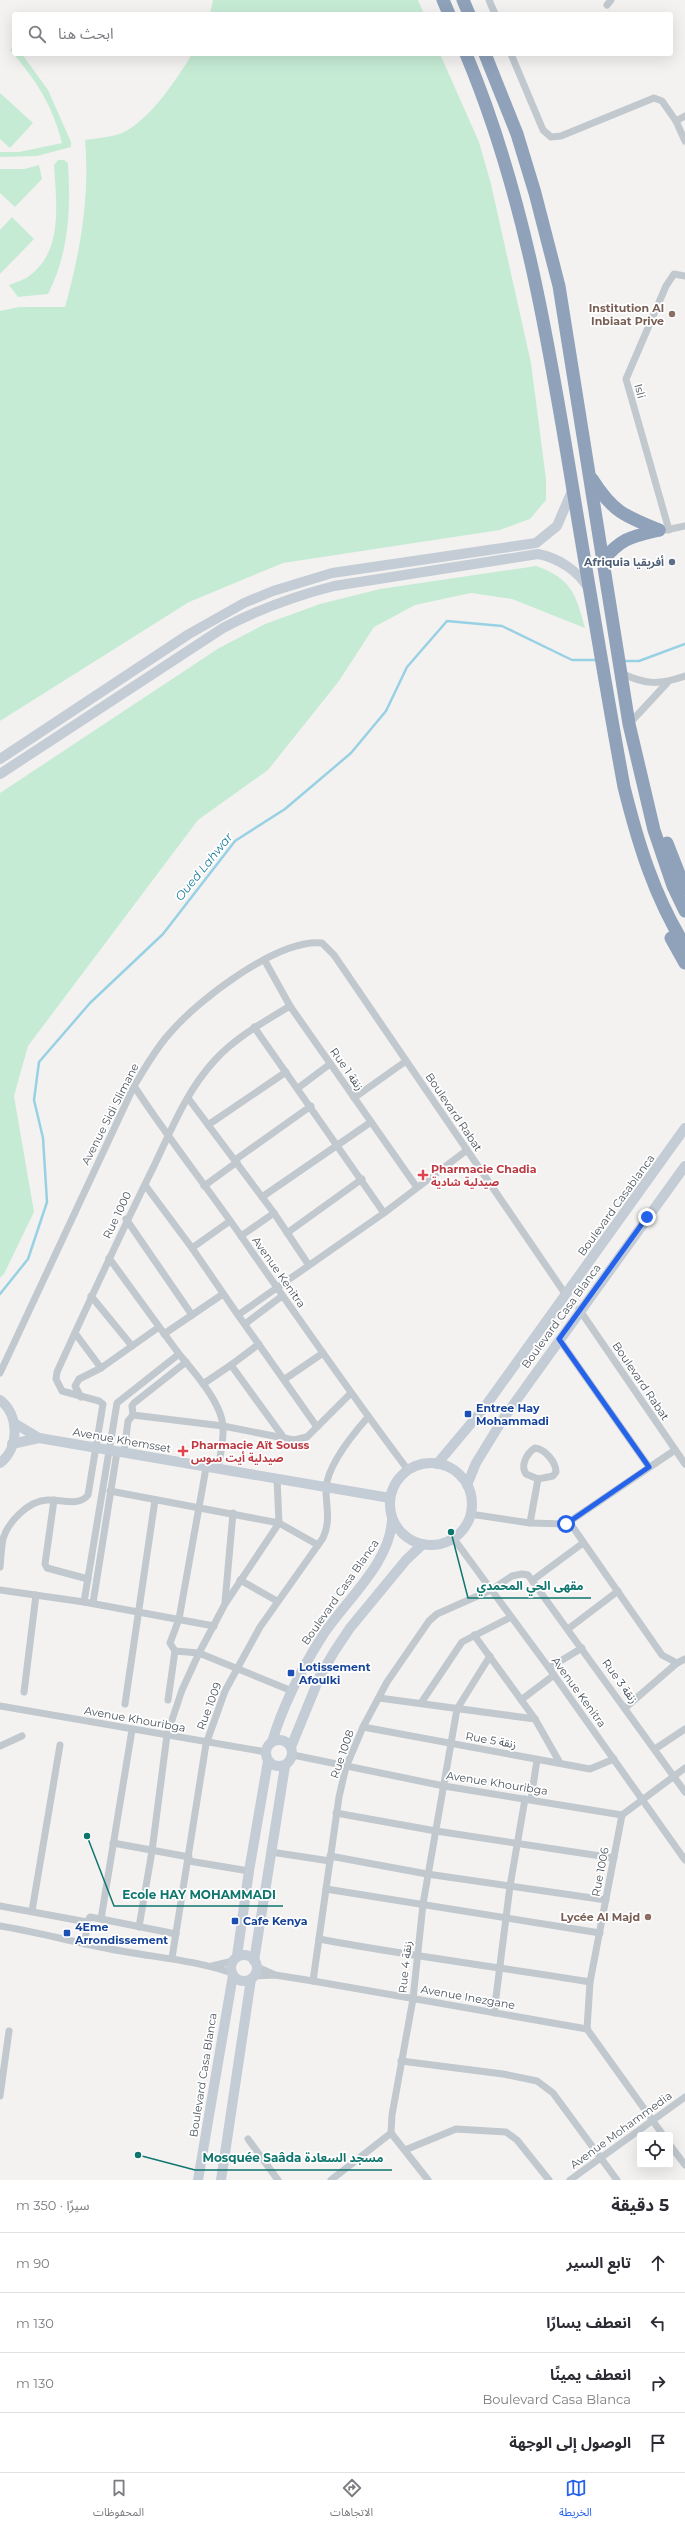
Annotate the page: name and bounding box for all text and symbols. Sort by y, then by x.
search box [12,12,673,56]
icon: search [26,23,48,45]
text: ابحث هنا [58,24,114,43]
place label: Institution Al Inbiaat Prive [589,301,664,328]
marker: Institution Al Inbiaat Prive [667,309,677,319]
street label: Isli [631,382,649,400]
place label: Afriquia أفريقيا [583,555,664,569]
marker: Afriquia أفريقيا [667,557,677,567]
water label: Oued Lahwar [172,830,236,904]
street label: Rue 1 زنقة [327,1045,367,1093]
street label: Avenue Sidi Slimane [78,1060,142,1167]
street label: Boulevard Rabat [423,1070,486,1154]
street label: Boulevard Casablanca [574,1152,658,1258]
place label: Pharmacie Chadia صيدلية شادية [431,1162,537,1189]
marker: Pharmacie Chadia صيدلية شادية [418,1170,428,1180]
street label: Rue 1000 [100,1189,134,1241]
route end [638,1208,656,1226]
street label: Avenue Kenitra [249,1234,309,1310]
street label: Boulevard Casa Blanca [518,1261,604,1371]
street label: Boulevard Rabat [610,1339,673,1423]
place label: Entree Hay Mohammadi [476,1401,549,1428]
marker: Entree Hay Mohammadi [463,1409,473,1419]
street label: Avenue Khemsset [72,1424,173,1456]
place label: Pharmacie Aït Souss صيدلية أيت سوس [191,1438,310,1465]
marker: Pharmacie Aït Souss صيدلية أيت سوس [178,1446,188,1456]
route start [557,1515,575,1533]
street label: Boulevard Casa Blanca [298,1536,382,1648]
callout: مقهى الحي المحمدي [468,1574,591,1598]
text: مقهى الحي المحمدي [476,1578,584,1596]
street label: Avenue Kenitra [549,1654,609,1730]
street label: Rue 3 زنقة [599,1656,641,1706]
place label: Lotissement Afoulki [298,1660,371,1687]
marker: Lotissement Afoulki [286,1668,296,1678]
street label: Rue 1009 [193,1680,225,1732]
street label: Avenue Khouribga [83,1703,187,1735]
street label: Rue 1008 [327,1728,357,1780]
street label: Rue 5 زنقة [464,1729,518,1751]
street label: Avenue Khouribga [445,1768,549,1798]
street label: Rue 1006 [588,1846,612,1898]
callout: Ecole HAY MOHAMMADI [114,1882,283,1906]
text: Ecole HAY MOHAMMADI [122,1887,276,1902]
place label: Lycée Al Majd [560,1910,640,1924]
marker: Lycée Al Majd [643,1912,653,1922]
place label: Cafe Kenya [243,1914,308,1928]
marker: Cafe Kenya [230,1916,240,1926]
place label: 4Eme Arrondissement [74,1920,168,1947]
marker: 4Eme Arrondissement [62,1928,72,1938]
street label: Rue 4 زنقة [395,1940,415,1994]
street label: Avenue Inezgane [420,1982,517,2012]
street label: Boulevard Casa Blanca [186,2012,220,2138]
street label: Avenue Mohammedia [567,2088,675,2172]
map controls [637,2132,673,2168]
button: locate [637,2132,673,2168]
callout: Mosquée Saâda مسجد السعادة [195,2146,392,2170]
text: Mosquée Saâda مسجد السعادة [202,2150,384,2165]
text: 5 دقيقة [611,2195,669,2215]
text: سيرًا · 350 m [16,2197,89,2213]
icon: ahead [647,2252,669,2274]
text: تابع السير [567,2253,631,2272]
text: 90 m [16,2255,50,2271]
icon: left [647,2312,669,2334]
text: انعطف يسارًا [546,2313,631,2332]
text: 130 m [16,2315,54,2331]
text: انعطف يمينًا [550,2365,631,2384]
icon: right [647,2372,669,2394]
text: 130 m [16,2375,54,2391]
text: Boulevard Casa Blanca [482,2391,631,2407]
icon: arrive [647,2432,669,2454]
text: الوصول إلى الوجهة [509,2433,631,2452]
tab: المحفوظات [93,2477,144,2524]
tab: الاتجاهات [330,2477,373,2524]
tab: الخريطة [559,2477,592,2524]

